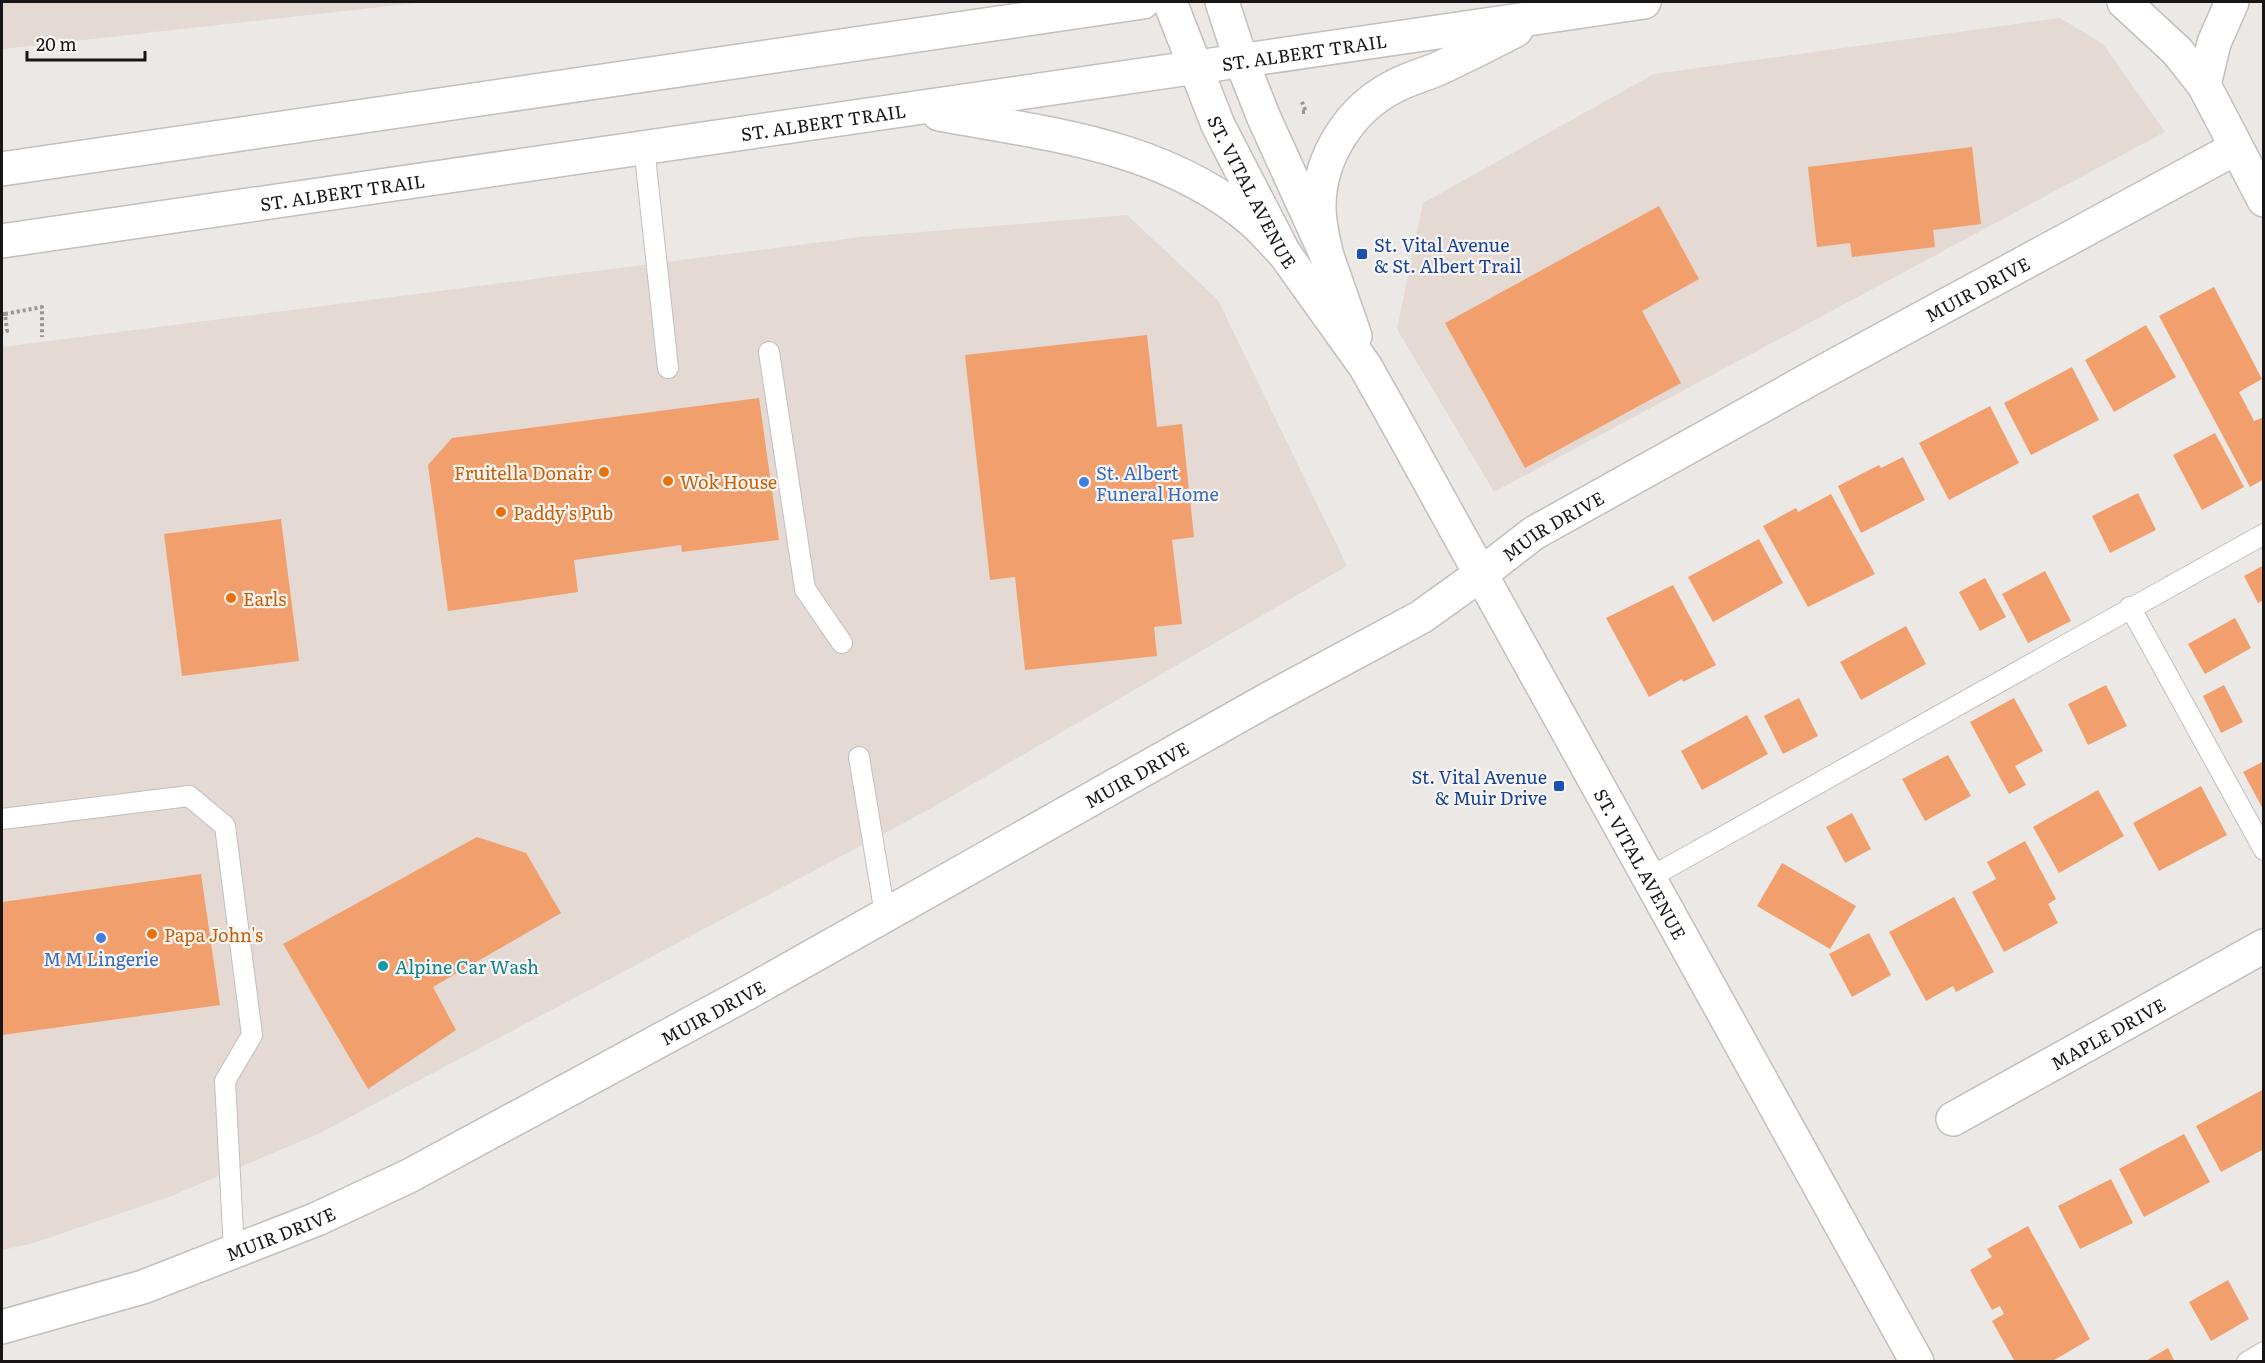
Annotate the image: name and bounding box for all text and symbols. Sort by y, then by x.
scale bar [27,24,146,62]
street label: ST. ALBERT TRAIL [1220,26,1389,77]
text: 20 m [36,30,77,57]
street label: ST. ALBERT TRAIL [739,96,908,147]
street label: ST. VITAL AVENUE [1202,111,1304,273]
street label: ST. ALBERT TRAIL [258,166,427,217]
place label: St. Vital Avenue & St. Albert Trail [1374,231,1521,279]
marker: St. Vital Avenue & St. Albert Trail [1355,247,1369,261]
street label: MUIR DRIVE [1920,249,2034,328]
place label: Fruitella Donair [454,459,592,486]
place label: St. Albert Funeral Home [1096,459,1219,507]
marker: Fruitella Donair [597,465,611,479]
place label: Wok House [680,468,777,495]
marker: Wok House [661,474,675,488]
marker: St. Albert Funeral Home [1077,475,1091,489]
street label: MUIR DRIVE [1496,483,1608,567]
place label: Paddy's Pub [513,499,613,526]
marker: Paddy's Pub [494,505,508,519]
place label: Earls [243,585,286,612]
marker: Earls [224,591,238,605]
street label: MUIR DRIVE [1079,734,1193,814]
place label: St. Vital Avenue & Muir Drive [1411,763,1547,811]
marker: St. Vital Avenue & Muir Drive [1552,779,1566,793]
street label: ST. VITAL AVENUE [1588,783,1694,944]
place label: Papa John's [164,921,263,948]
marker: Papa John's [145,927,159,941]
marker: M M Lingerie [94,931,108,945]
place label: M M Lingerie [43,945,159,972]
place label: Alpine Car Wash [395,953,539,980]
marker: Alpine Car Wash [376,959,390,973]
street label: MUIR DRIVE [655,972,770,1051]
street label: MAPLE DRIVE [2045,990,2170,1076]
street label: MUIR DRIVE [222,1199,339,1267]

